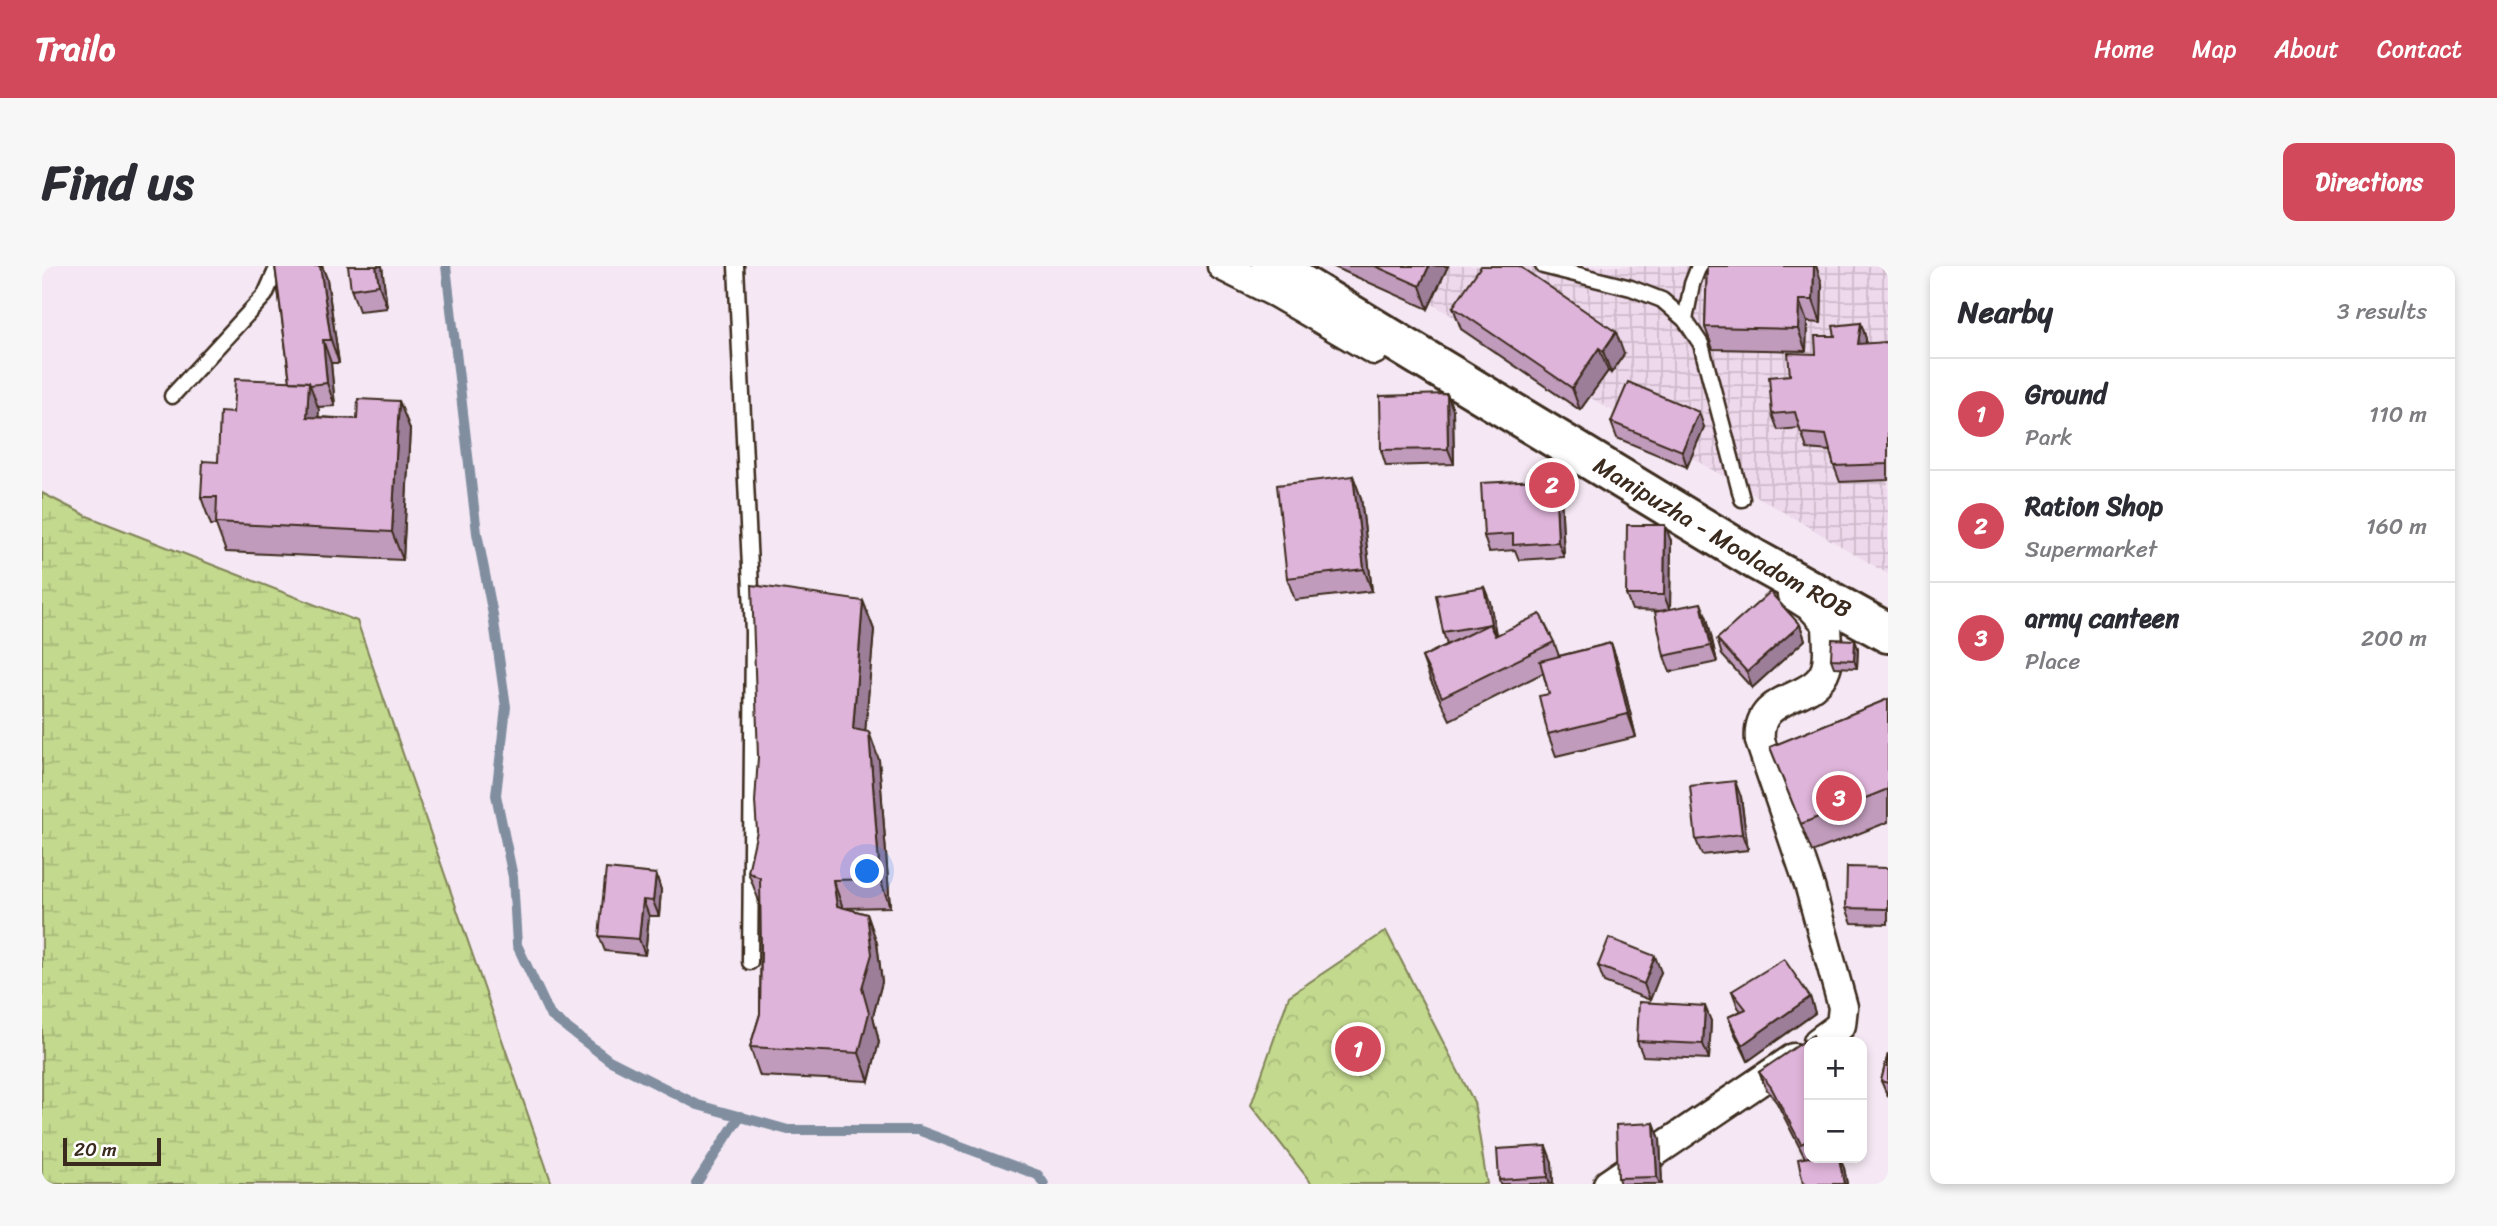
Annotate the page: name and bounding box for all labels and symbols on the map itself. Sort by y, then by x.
street label: Manipuzha - Mooladom ROB [1585,445,1860,630]
pin: 2 [1529,459,1575,511]
pin: 3 [1816,772,1862,824]
your location [850,854,884,888]
pin: 1 [1335,1023,1381,1075]
scale bar [63,1135,161,1167]

